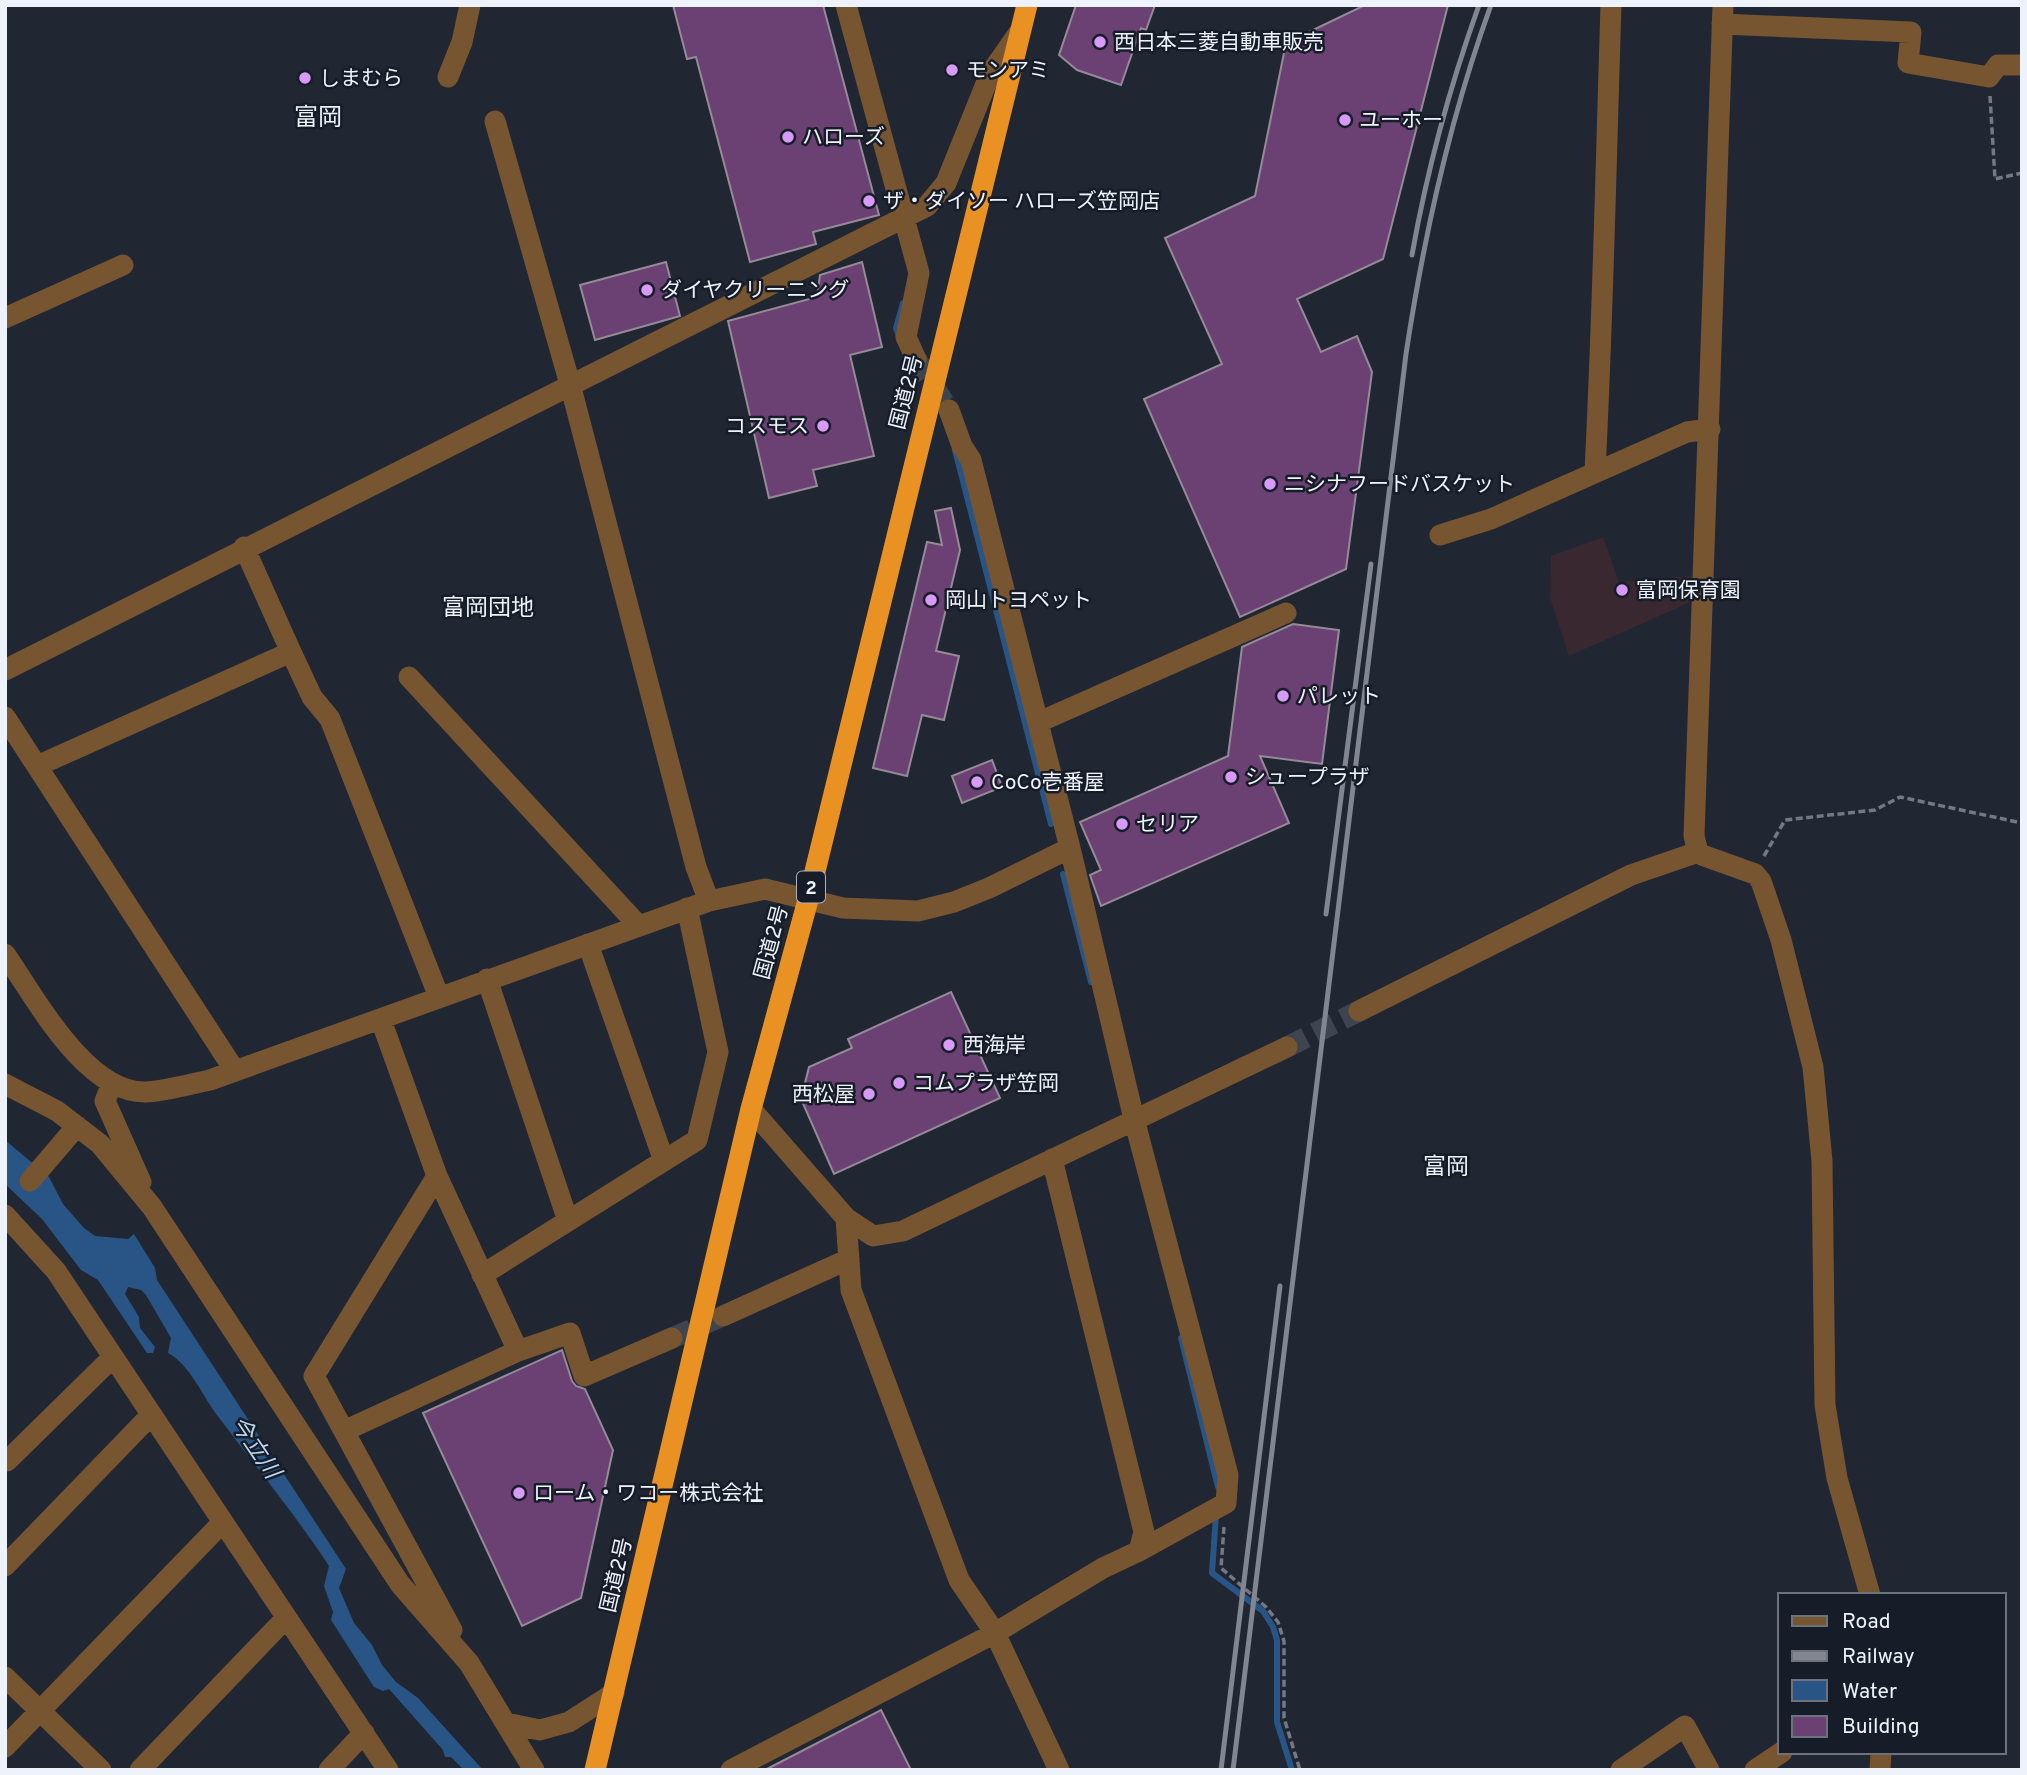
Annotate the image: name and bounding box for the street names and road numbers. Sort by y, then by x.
street label: 国道2号 [885,352,930,432]
road number: 2 [797,872,825,902]
street label: 国道2号 [750,902,795,983]
street label: 国道2号 [596,1535,639,1615]

